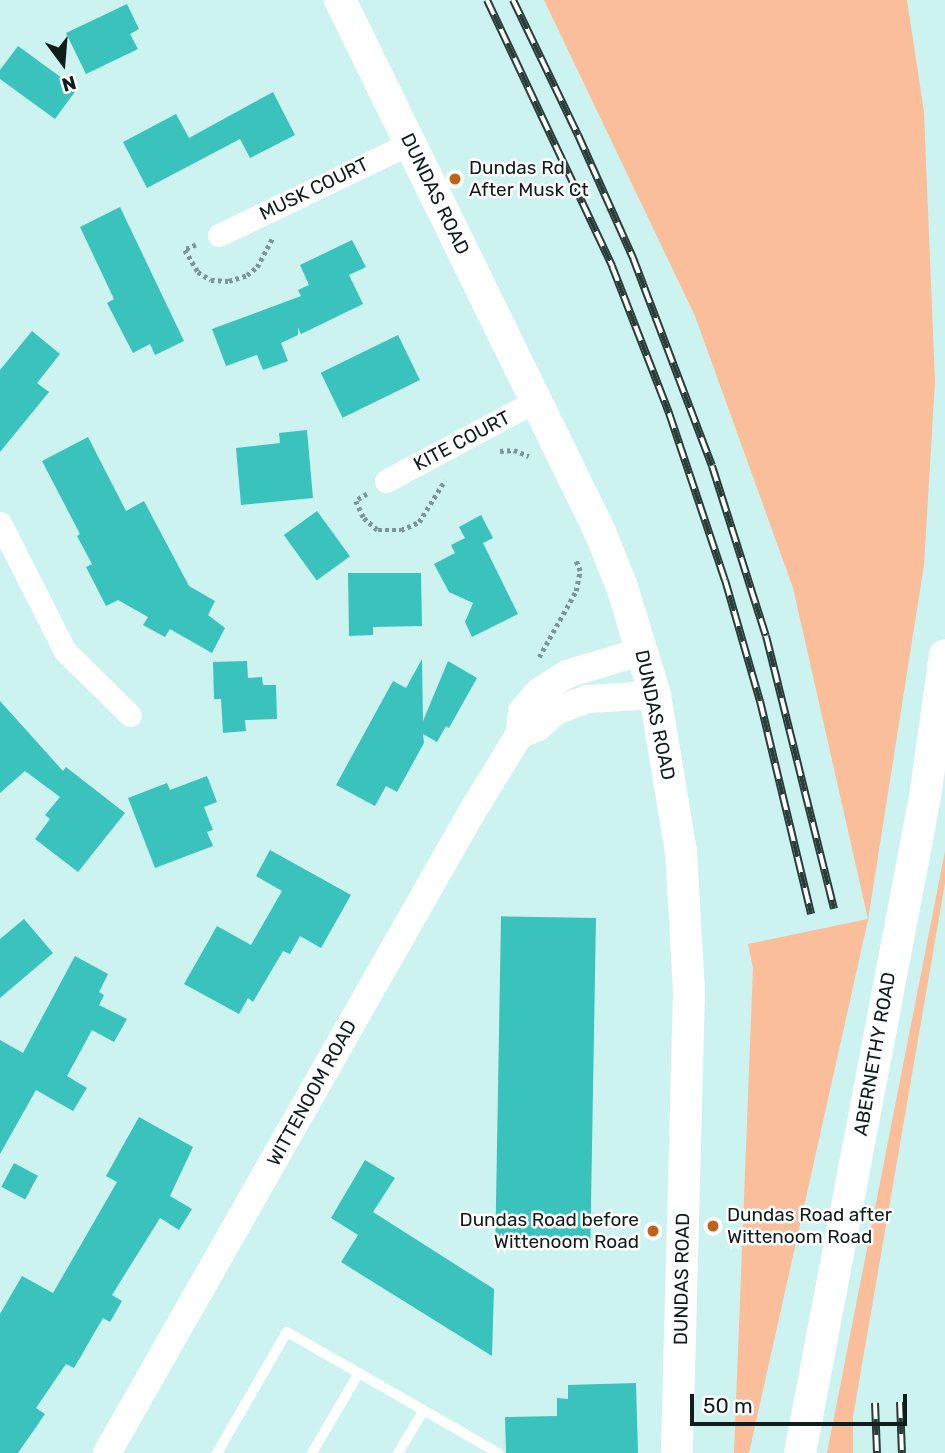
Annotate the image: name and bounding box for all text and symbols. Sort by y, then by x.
north arrow [28,28,98,98]
text: N [59,71,79,97]
street label: DUNDAS ROAD [396,130,474,258]
street label: MUSK COURT [256,153,372,225]
place label: Dundas Rd After Musk Ct [469,157,589,201]
marker: Dundas Rd After Musk Ct [447,171,463,187]
street label: KITE COURT [410,406,514,476]
street label: DUNDAS ROAD [630,648,680,782]
street label: ABERNETHY ROAD [849,970,901,1138]
street label: WITTENOOM ROAD [262,1016,362,1170]
place label: Dundas Road after Wittenoom Road [727,1204,892,1248]
place label: Dundas Road before Wittenoom Road [460,1209,639,1253]
street label: DUNDAS ROAD [669,1213,695,1345]
marker: Dundas Road after Wittenoom Road [705,1218,721,1234]
marker: Dundas Road before Wittenoom Road [645,1223,661,1239]
scale bar [693,1380,910,1424]
text: 50 m [703,1393,753,1418]

